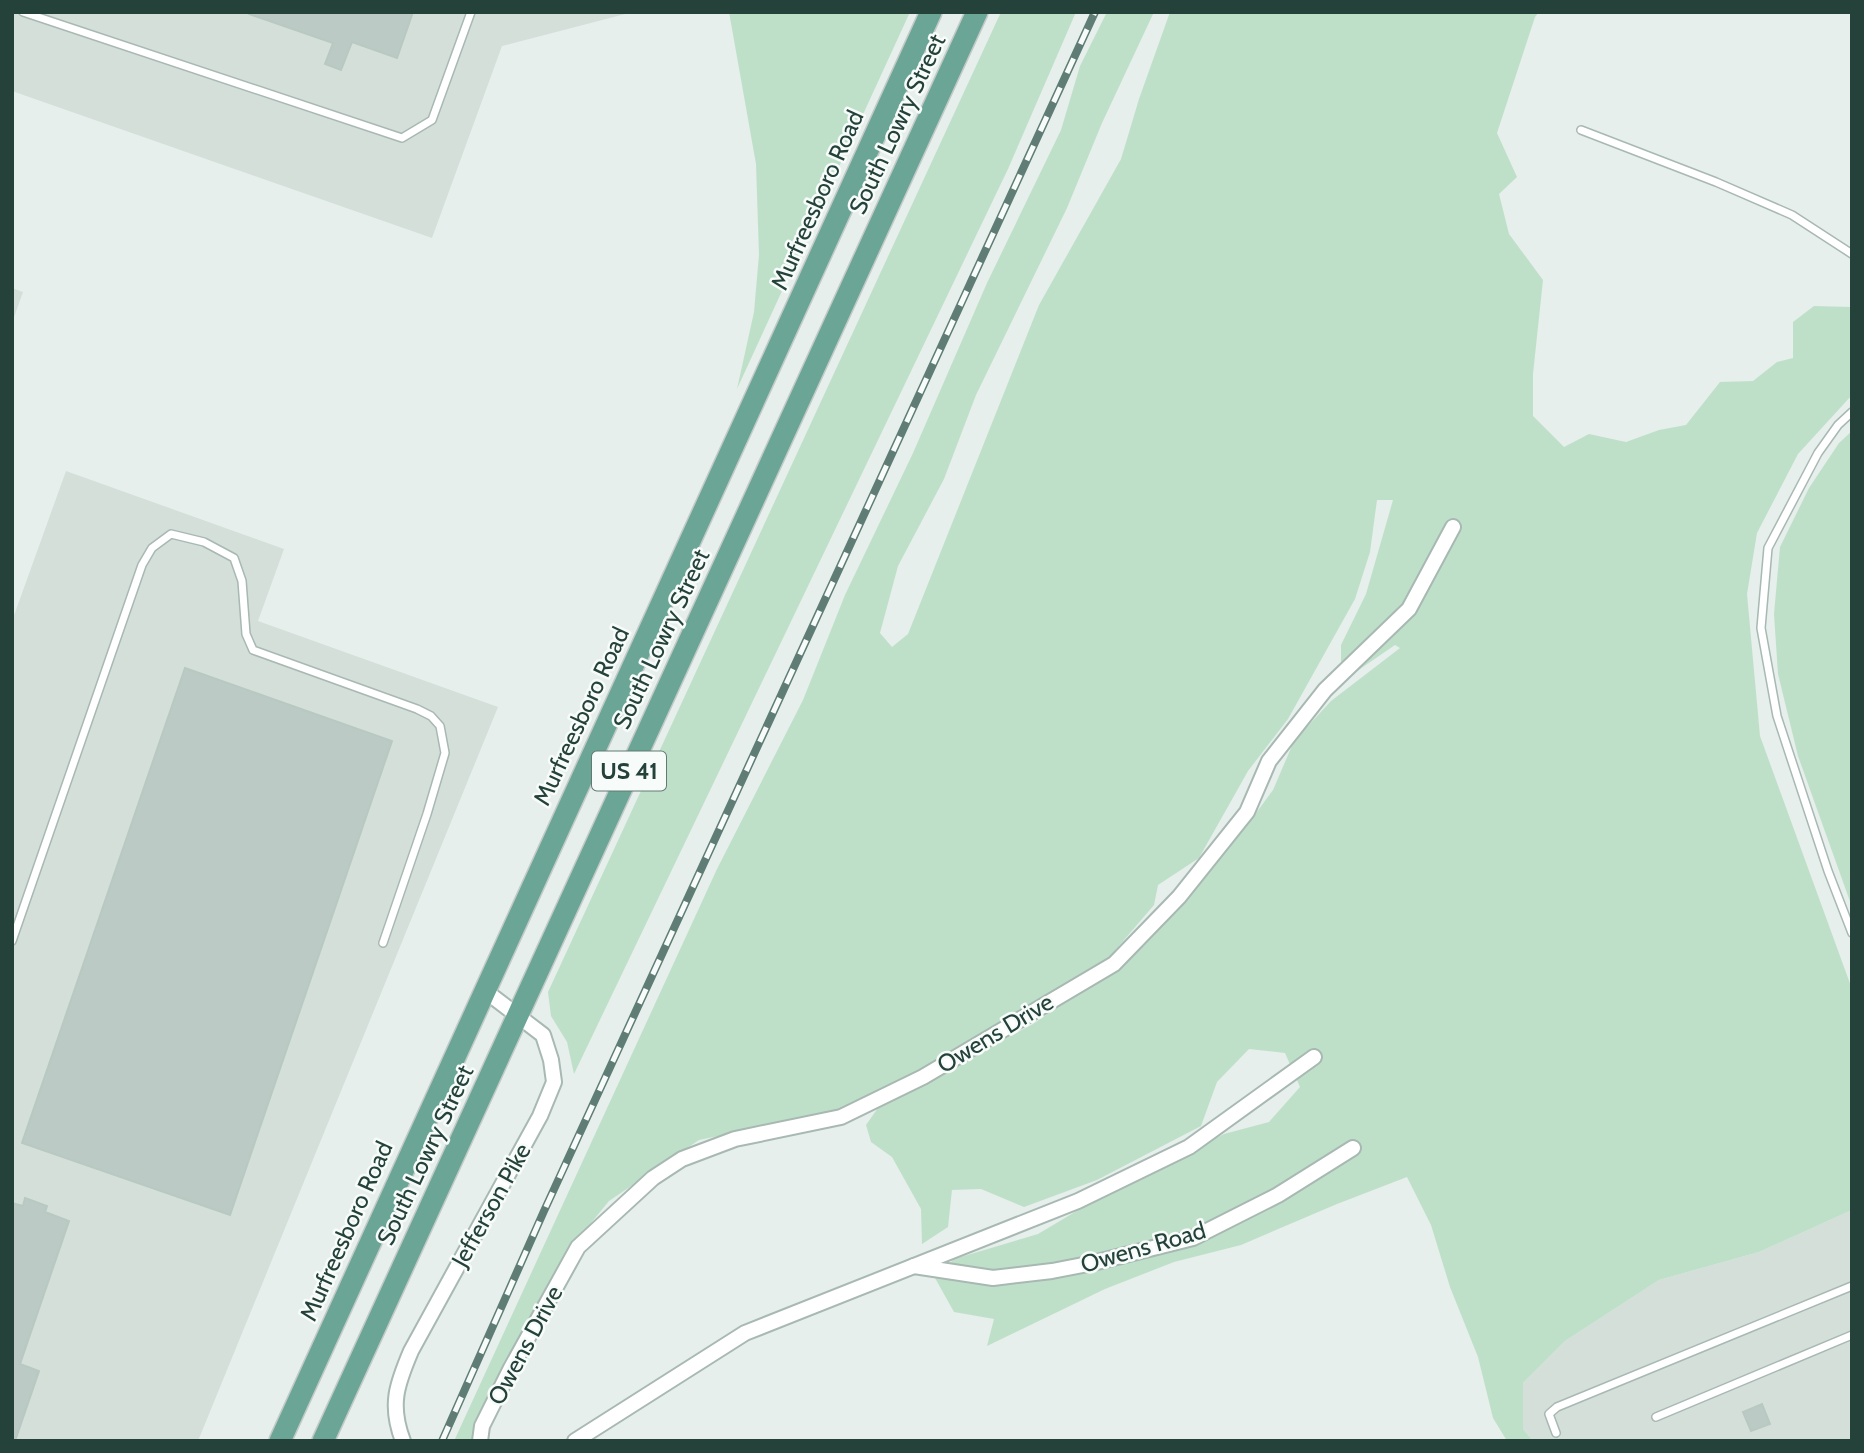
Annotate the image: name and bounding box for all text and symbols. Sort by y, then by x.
street label: South Lowry Street [843,29,951,219]
street label: Murfreesboro Road [764,106,870,294]
street label: South Lowry Street [607,544,715,734]
street label: Murfreesboro Road [527,622,635,810]
road number: US 41 [592,751,666,790]
street label: Owens Drive [932,987,1058,1079]
street label: South Lowry Street [371,1060,479,1250]
street label: Murfreesboro Road [293,1137,399,1325]
street label: Jefferson Pike [445,1138,537,1273]
street label: Owens Road [1077,1215,1209,1279]
street label: Owens Drive [482,1281,568,1409]

